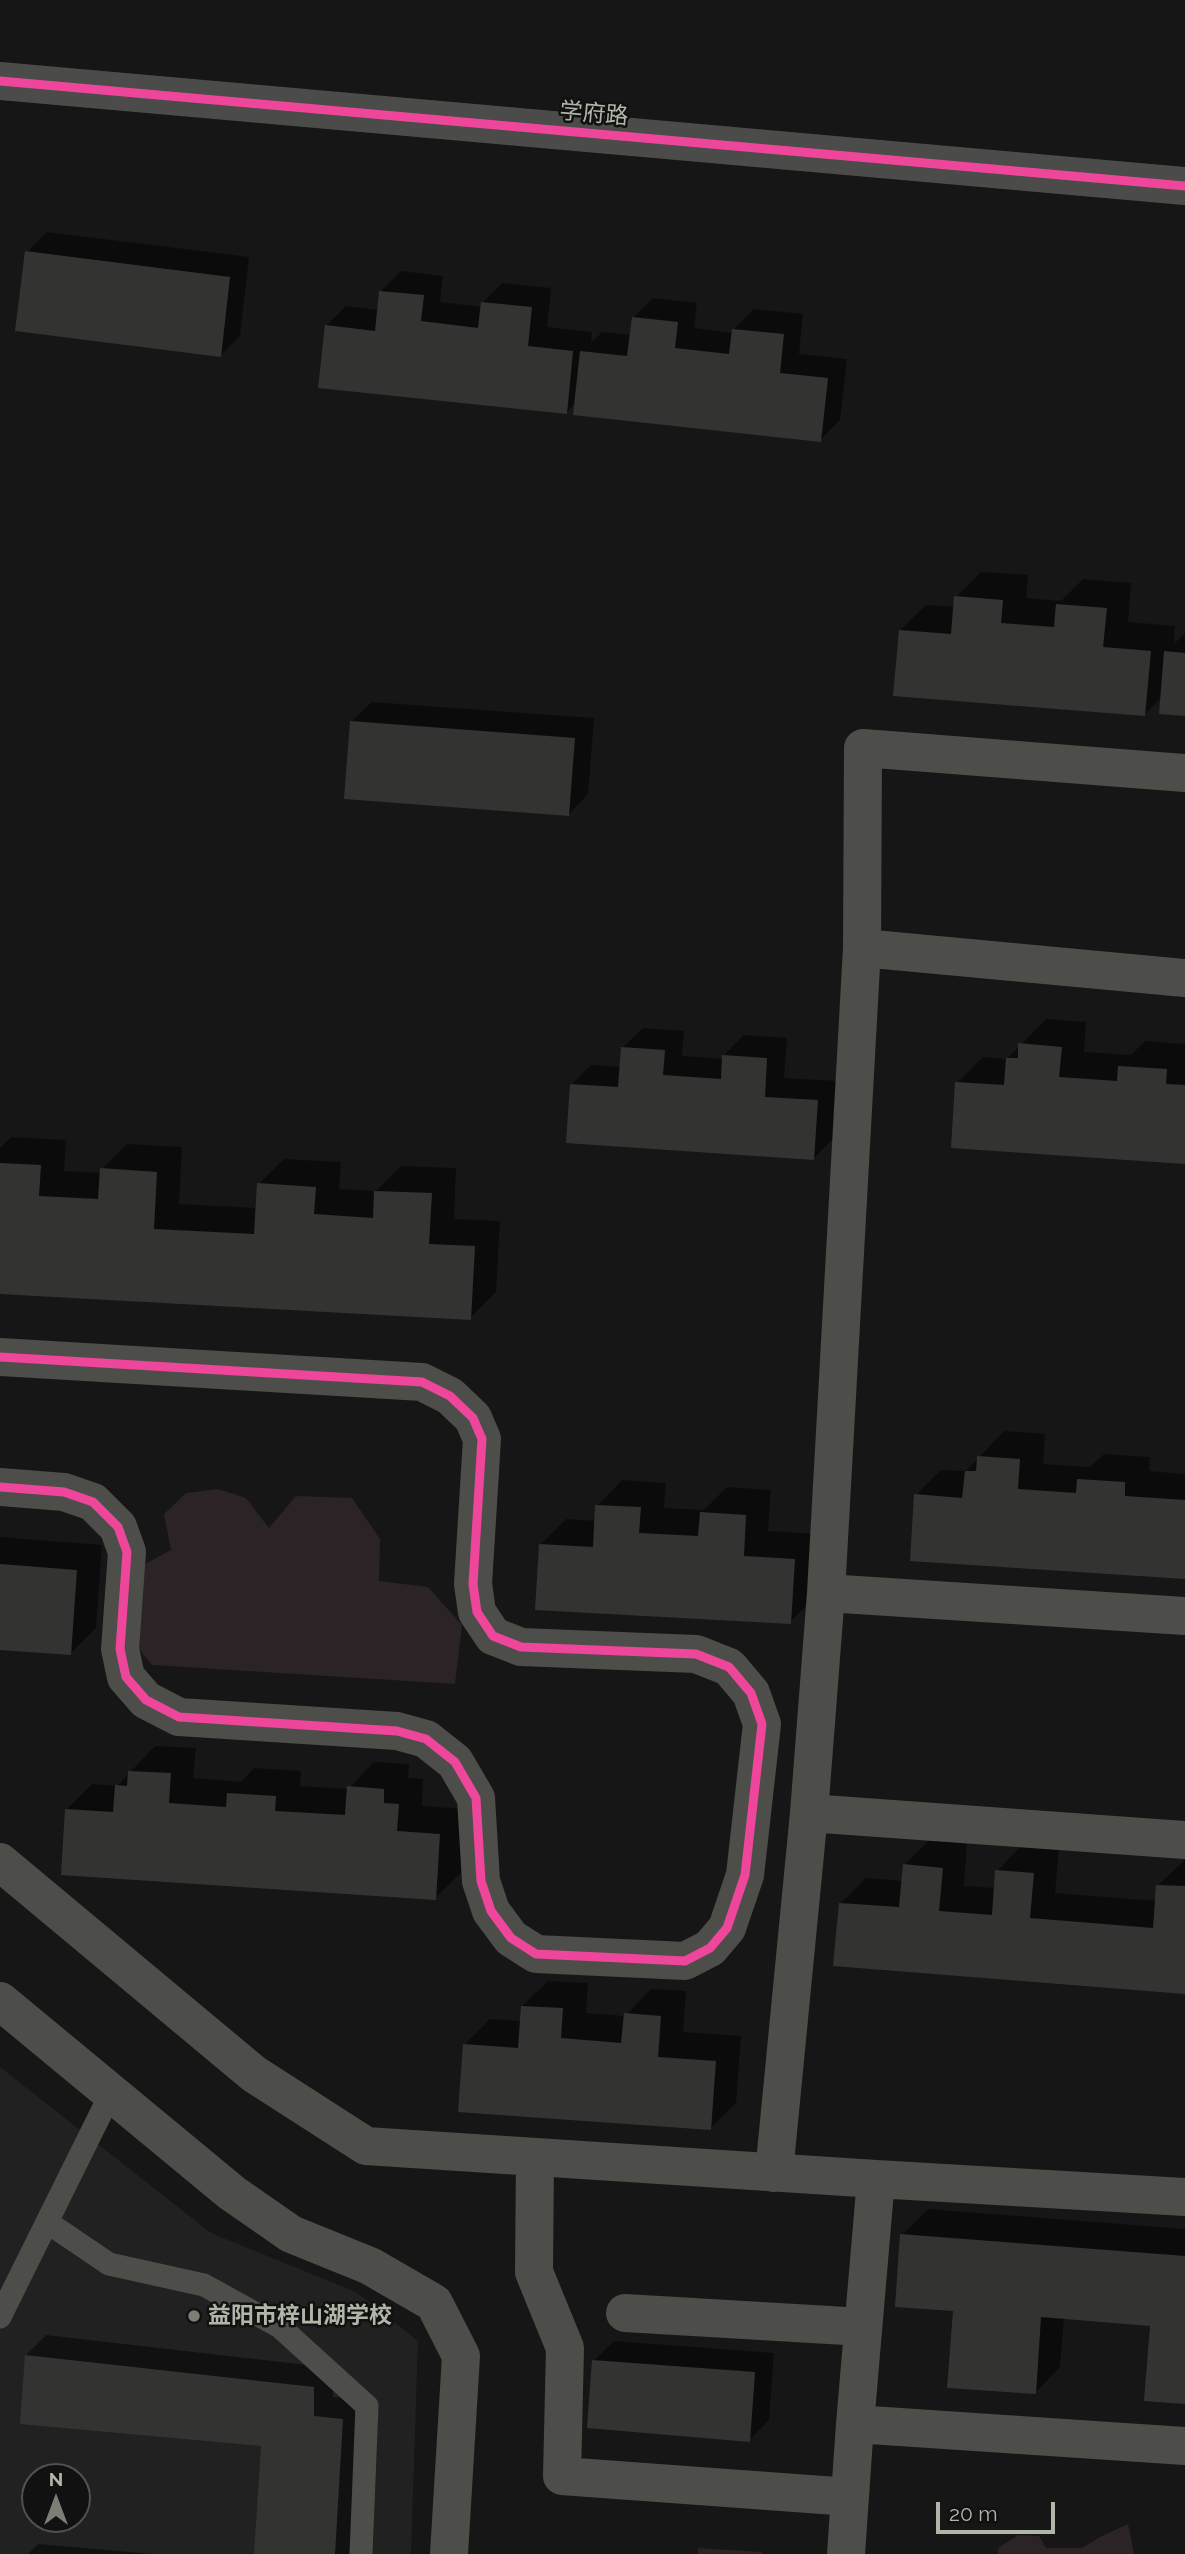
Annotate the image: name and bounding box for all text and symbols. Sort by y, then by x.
street label: 学府路 [558,97,630,131]
place label: 益阳市梓山湖学校 [208,2302,392,2330]
marker: 益阳市梓山湖学校 [186,2308,202,2324]
north arrow [21,2463,91,2533]
text: N [49,2468,63,2490]
scale bar [940,2488,1059,2532]
text: 20 m [949,2501,997,2526]

